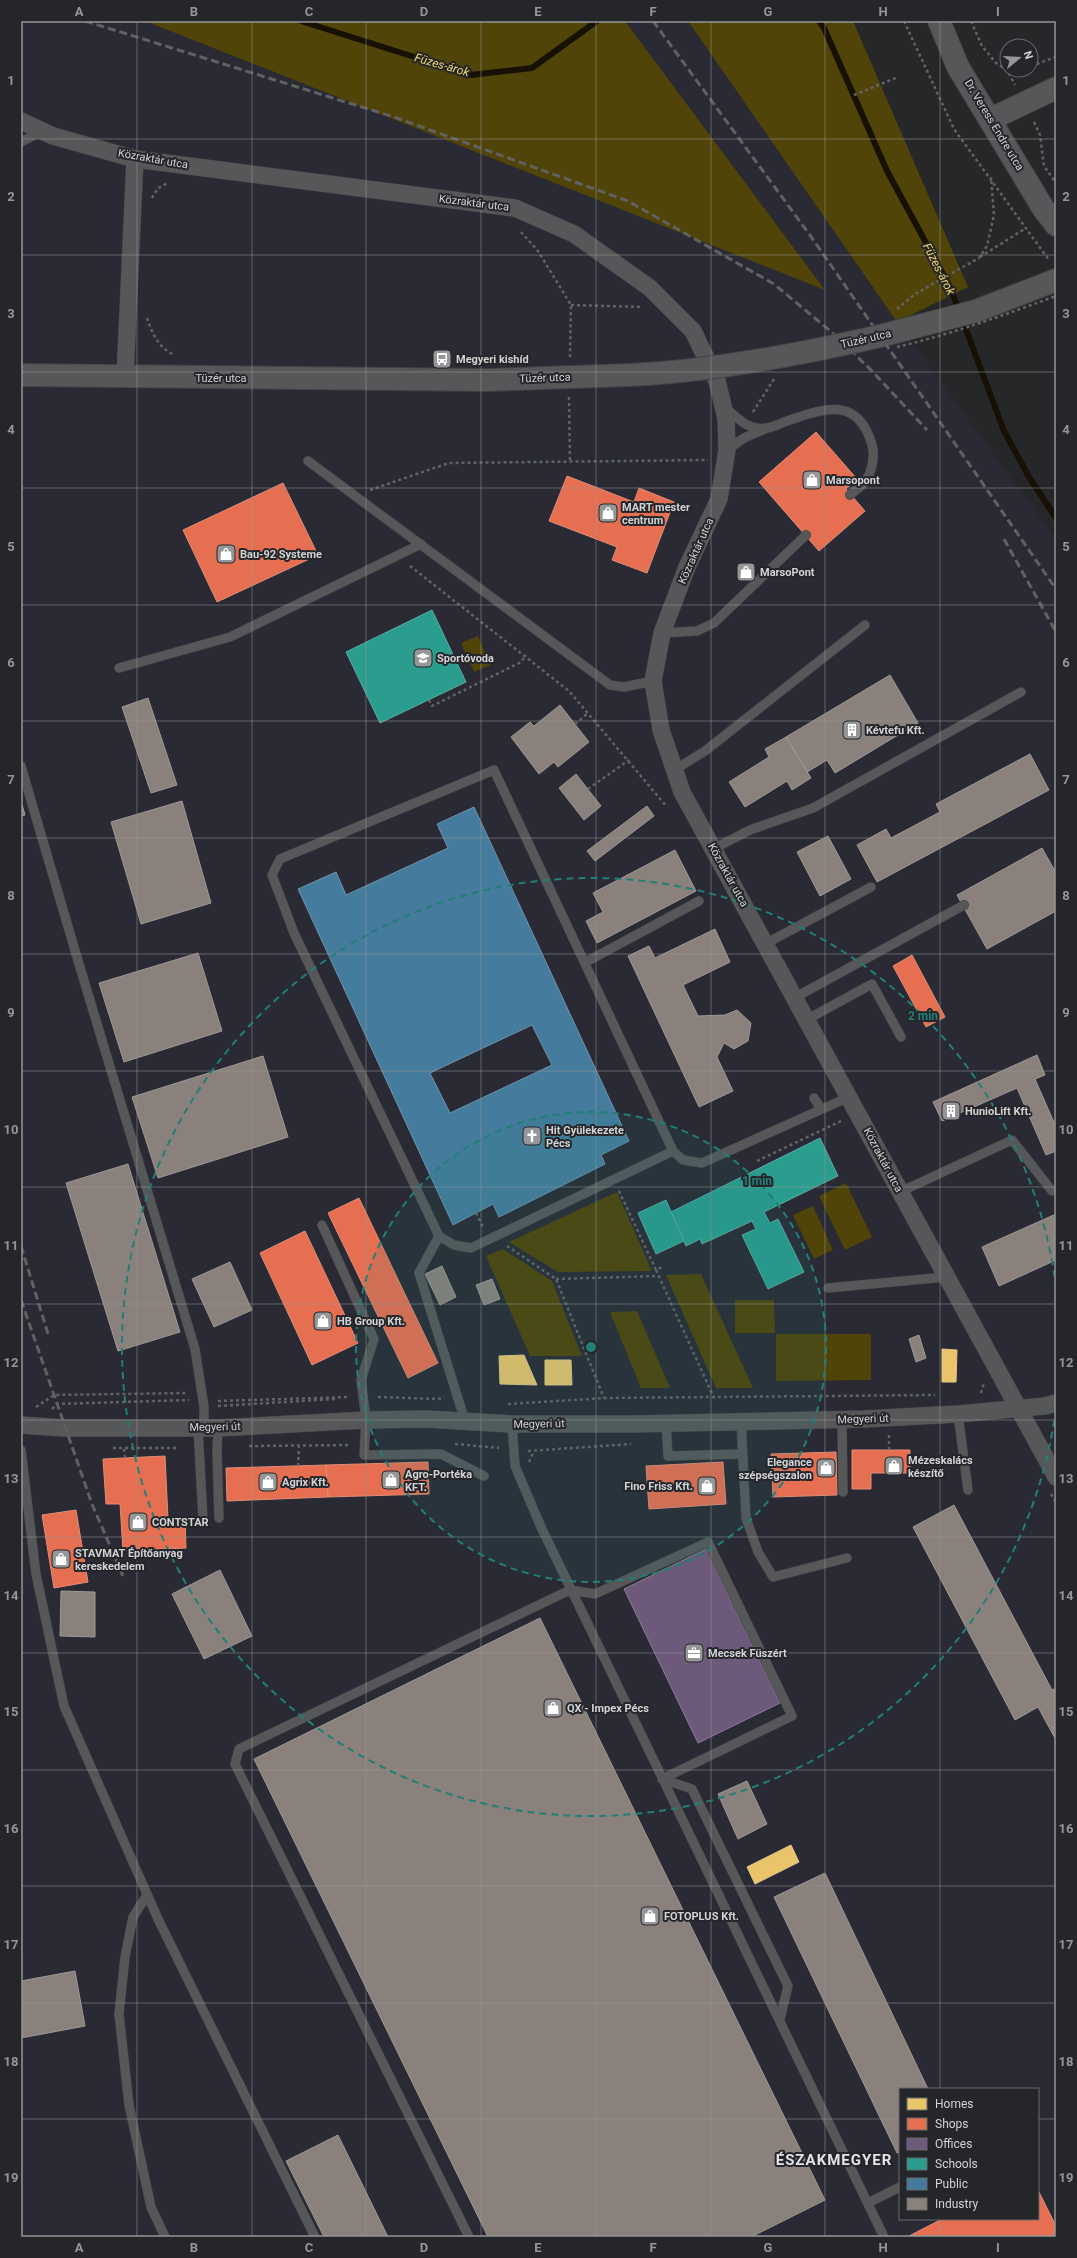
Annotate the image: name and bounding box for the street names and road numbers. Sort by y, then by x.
street label: Dr. Veress Endre utca [962,77,1026,173]
street label: Közraktár utca [117,146,189,172]
street label: Közraktár utca [438,192,510,214]
street label: Tüzér utca [840,327,892,351]
street label: Tüzér utca [519,371,571,385]
street label: Tüzér utca [195,372,247,385]
street label: Közraktár utca [676,516,716,586]
street label: Közraktár utca [705,841,751,909]
street label: Közraktár utca [861,1126,905,1194]
street label: Megyeri út [837,1412,889,1426]
street label: Megyeri út [513,1417,565,1431]
street label: Megyeri út [189,1420,241,1434]

